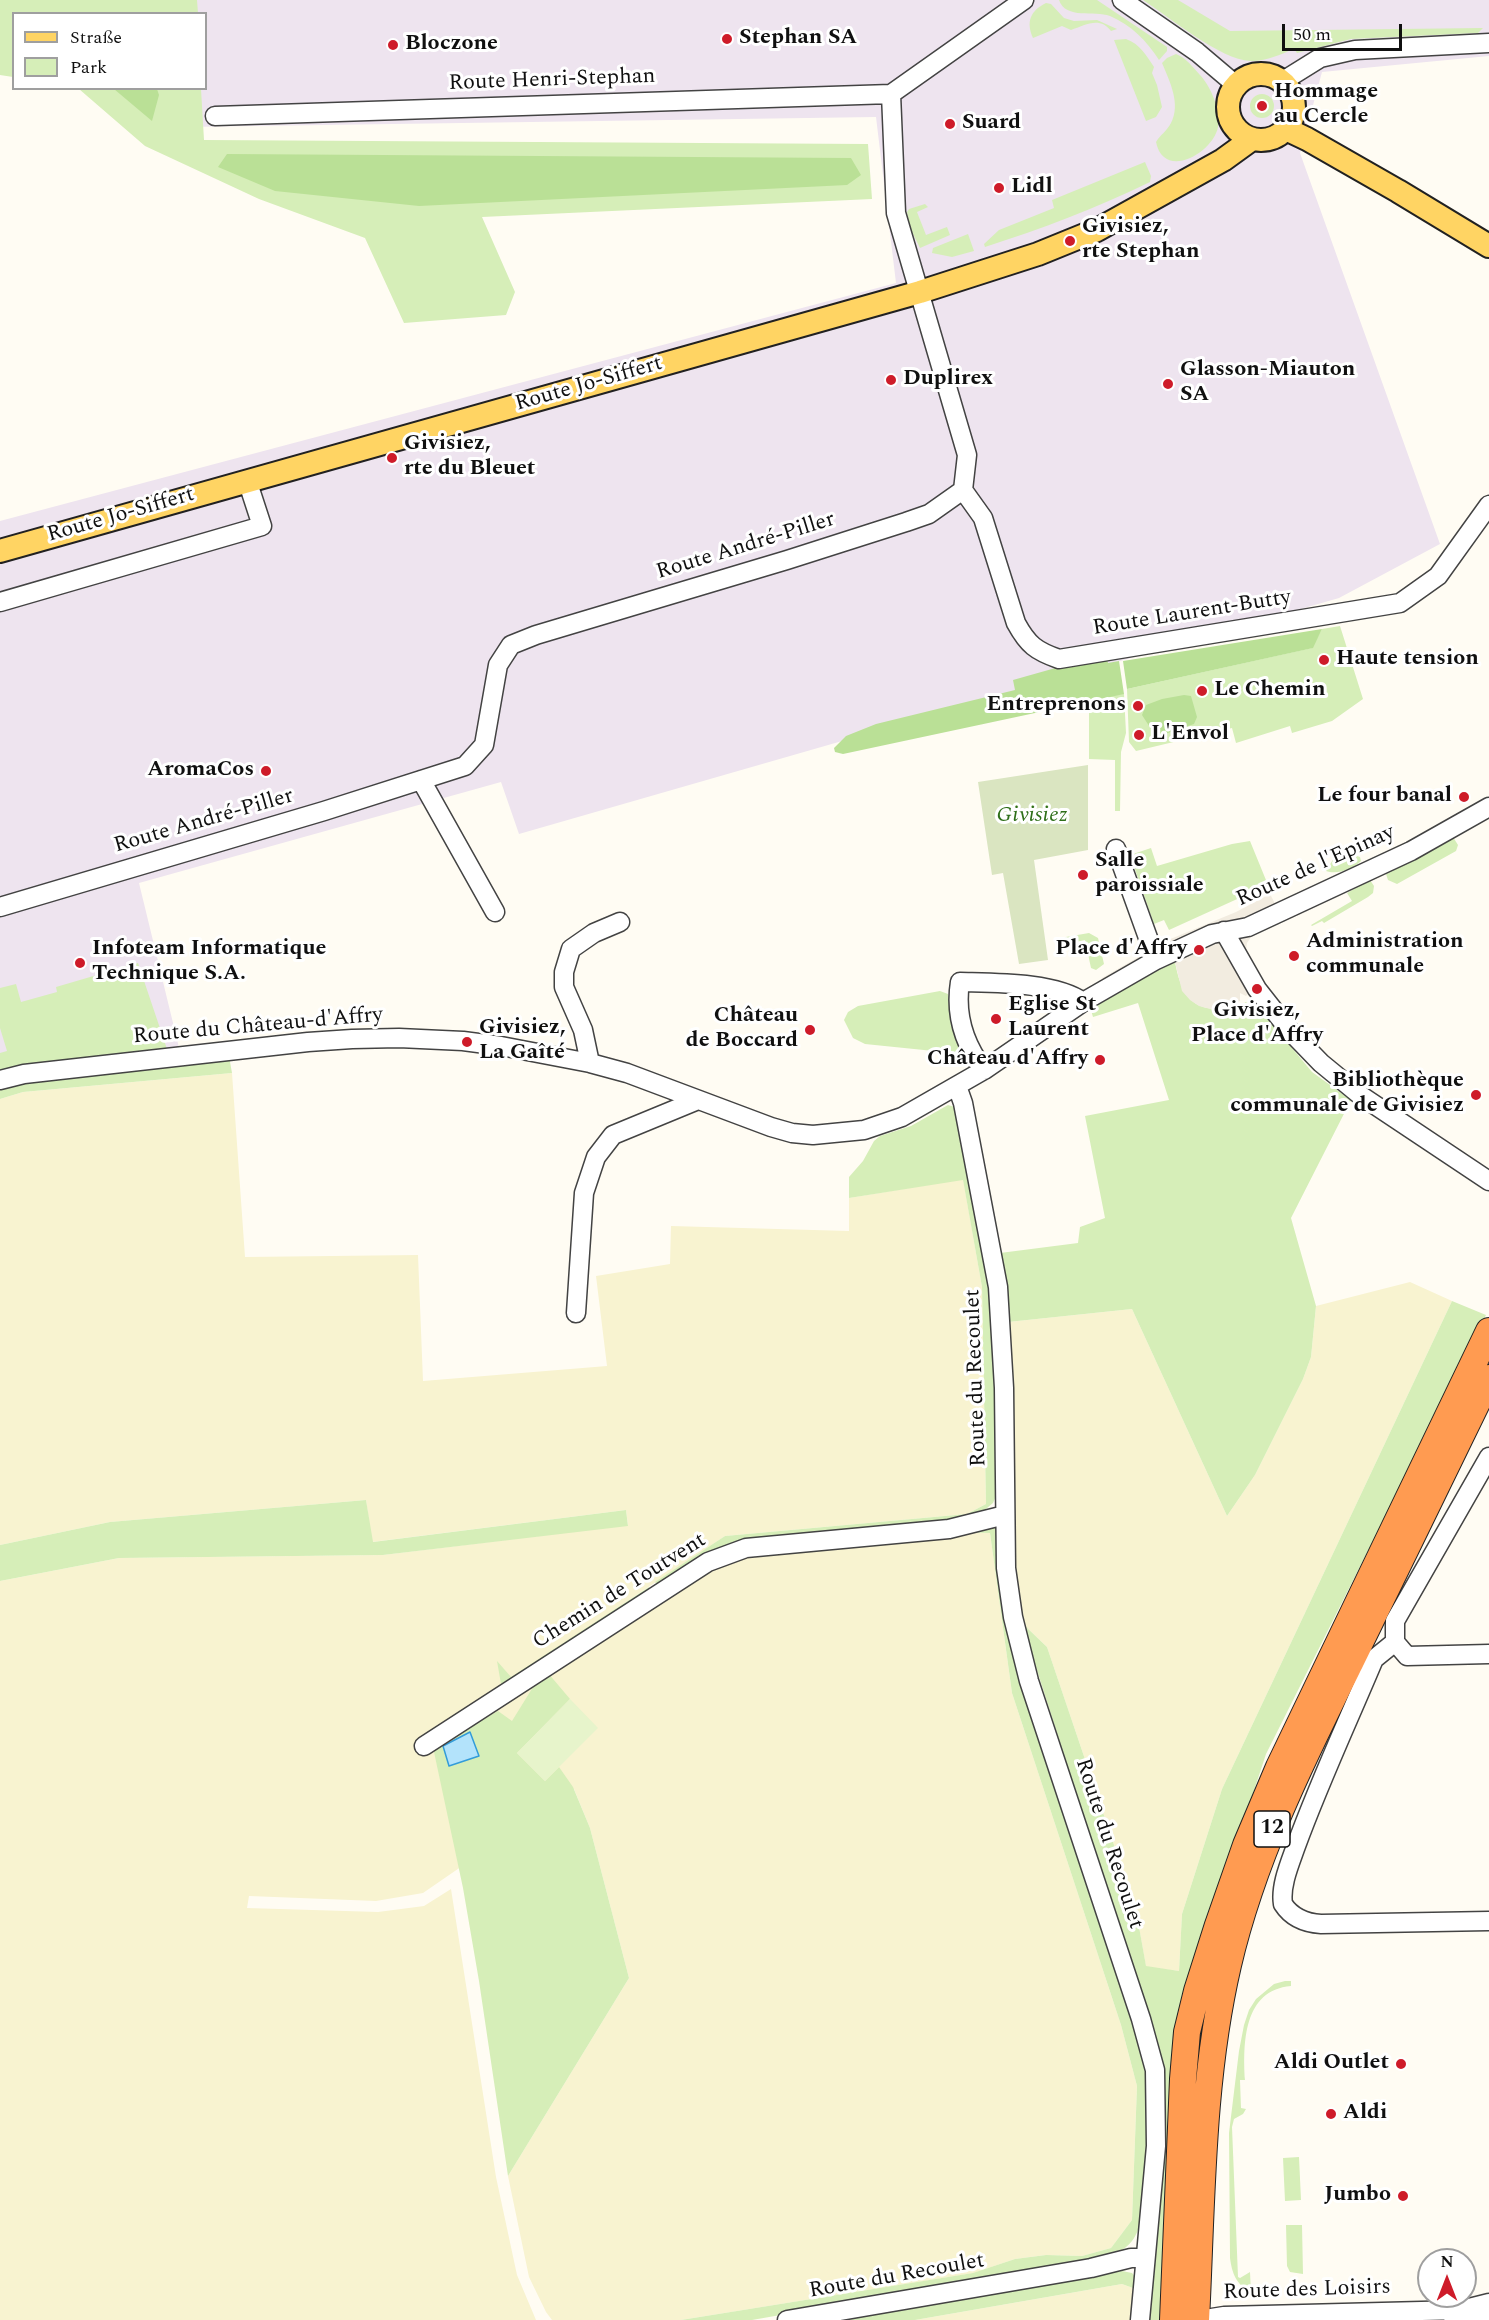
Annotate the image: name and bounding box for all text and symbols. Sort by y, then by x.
legend [12,12,207,90]
scale bar [1285,12,1405,50]
text: 50 m [1293,21,1331,48]
text: Straße [70,24,122,51]
place label: Stephan SA [739,26,857,52]
place label: Bloczone [405,32,498,58]
marker: Stephan SA [720,32,734,46]
marker: Bloczone [386,38,400,52]
text: Park [70,54,107,81]
street label: Route Henri-Stephan [448,64,656,98]
place label: Hommage au Cercle [1274,80,1378,132]
marker: Hommage au Cercle [1255,99,1269,113]
place label: Suard [962,111,1021,137]
marker: Suard [943,117,957,131]
place label: Lidl [1011,175,1053,201]
marker: Lidl [992,181,1006,195]
place label: Givisiez, rte Stephan [1082,215,1200,266]
marker: Givisiez, rte Stephan [1063,234,1077,248]
street label: Route Jo-Siffert [512,351,666,419]
place label: Glasson-Miauton SA [1180,358,1355,410]
place label: Duplirex [903,367,993,393]
marker: Duplirex [884,373,898,387]
marker: Glasson-Miauton SA [1161,377,1175,391]
place label: Givisiez, rte du Bleuet [404,432,535,484]
marker: Givisiez, rte du Bleuet [385,451,399,465]
street label: Route Jo-Siffert [44,482,198,550]
street label: Route André-Piller [653,507,839,587]
street label: Route Laurent-Butty [1091,585,1293,643]
place label: Haute tension [1336,647,1479,673]
marker: Haute tension [1317,653,1331,667]
place label: Le Chemin [1214,678,1326,704]
marker: Le Chemin [1195,684,1209,698]
place label: Entreprenons [987,693,1126,719]
marker: Entreprenons [1131,699,1145,713]
place label: L'Envol [1151,722,1229,748]
marker: L'Envol [1132,728,1146,742]
place label: AromaCos [147,758,254,784]
marker: AromaCos [259,764,273,778]
street label: Route André-Piller [111,784,297,860]
place label: Le four banal [1317,784,1452,810]
marker: Le four banal [1457,790,1471,804]
park label: Givisiez [996,804,1068,830]
street label: Route de l'Epinay [1233,820,1399,914]
place label: Salle paroissiale [1095,849,1204,900]
marker: Salle paroissiale [1076,868,1090,882]
place label: Administration communale [1306,930,1464,981]
place label: Infoteam Informatique Technique S.A. [92,937,326,988]
place label: Place d'Affry [1055,937,1187,963]
marker: Place d'Affry [1192,943,1206,957]
marker: Administration communale [1287,949,1301,963]
marker: Infoteam Informatique Technique S.A. [73,956,87,970]
marker: Givisiez, Place d'Affry [1250,982,1264,996]
place label: Eglise St Laurent [1008,993,1096,1044]
place label: Givisiez, Place d'Affry [1191,999,1323,1050]
street label: Route du Château-d'Affry [132,1003,384,1051]
place label: Château de Boccard [686,1004,798,1056]
marker: Eglise St Laurent [989,1012,1003,1026]
place label: Givisiez, La Gaîté [479,1016,566,1068]
marker: Château de Boccard [803,1023,817,1037]
marker: Givisiez, La Gaîté [460,1035,474,1049]
place label: Château d'Affry [927,1047,1088,1073]
marker: Château d'Affry [1093,1053,1107,1067]
place label: Bibliothèque communale de Givisiez [1230,1069,1464,1120]
marker: Bibliothèque communale de Givisiez [1469,1088,1483,1102]
street label: Route du Recoulet [961,1289,993,1467]
street label: Chemin de Toutvent [528,1528,712,1656]
street label: Route du Recoulet [1068,1755,1148,1933]
road number: 12 [1254,1811,1290,1847]
place label: Aldi Outlet [1274,2051,1389,2077]
marker: Aldi Outlet [1394,2057,1408,2071]
place label: Aldi [1343,2101,1387,2127]
marker: Aldi [1324,2107,1338,2121]
place label: Jumbo [1324,2183,1391,2209]
marker: Jumbo [1396,2189,1410,2203]
north arrow [1417,2248,1477,2308]
street label: Route du Recoulet [807,2249,987,2305]
text: N [1440,2250,1454,2274]
street label: Route des Loisirs [1223,2275,1391,2307]

